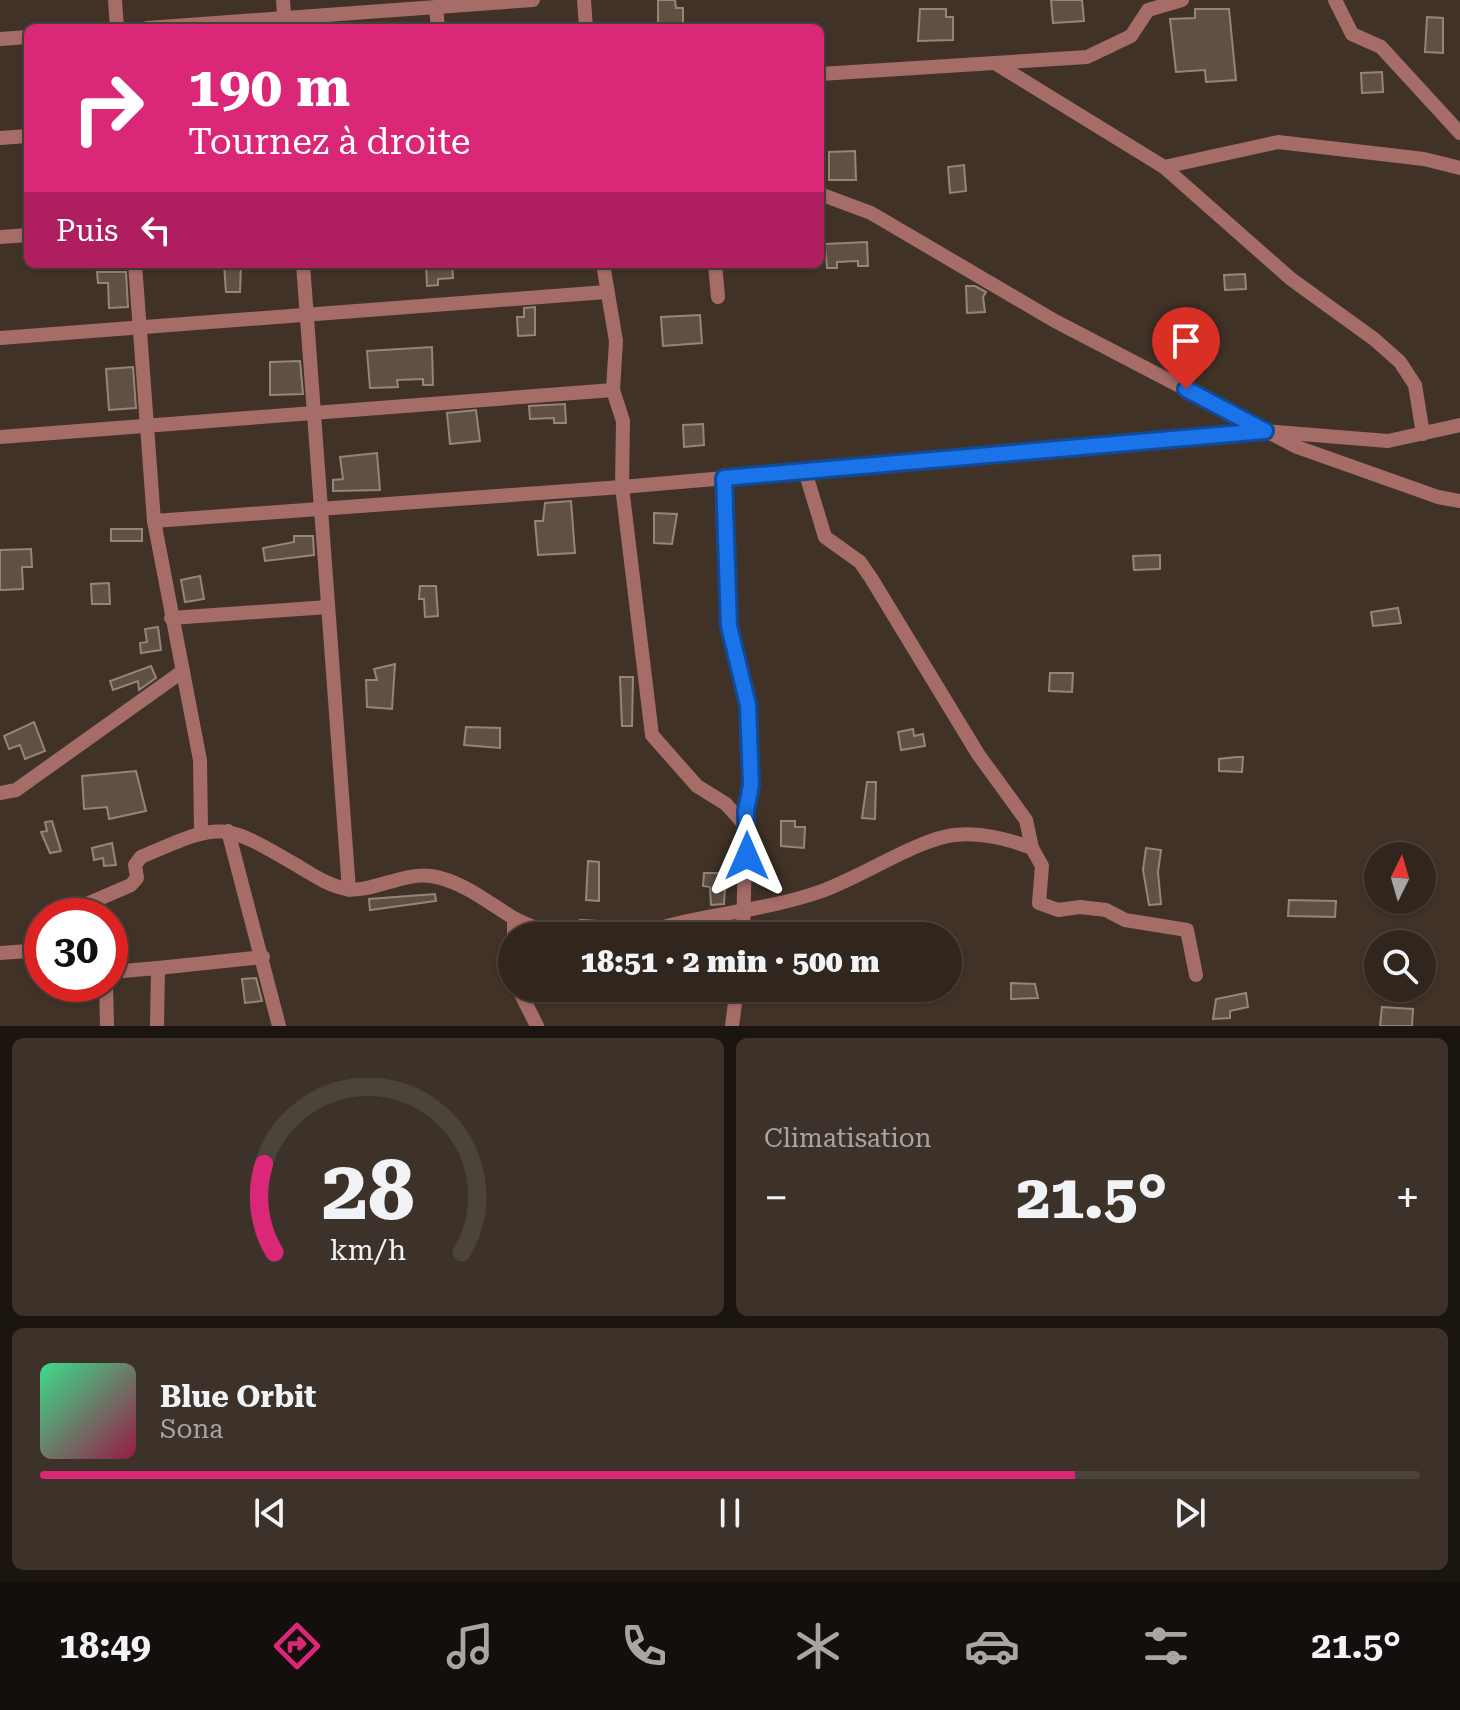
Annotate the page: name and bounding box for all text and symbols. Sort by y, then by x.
text: 190 m [188,54,350,120]
icon: right [56,56,160,160]
text: Tournez à droite [188,121,471,163]
icon: left [134,208,178,252]
text: Puis [56,213,118,248]
pin [1152,307,1220,389]
icon: arrive [1164,319,1208,363]
position arrow [705,814,789,898]
north arrow [1364,842,1436,914]
map controls [1364,842,1436,1002]
speed limit sign: 30 [24,898,128,1002]
button: search [1364,930,1436,1002]
text: 18:51 · 2 min · 500 m [580,944,880,979]
text: Climatisation [764,1123,931,1153]
text: 28 [321,1142,415,1239]
text: 21.5° [1017,1162,1167,1233]
text: − [764,1172,789,1224]
text: + [1395,1172,1420,1224]
text: km/h [330,1233,406,1267]
text: Blue Orbit [160,1379,316,1414]
text: Sona [160,1414,223,1444]
icon: previous [248,1491,292,1535]
icon: pause [708,1491,752,1535]
icon: next [1168,1491,1212,1535]
icon: directions [269,1618,325,1674]
icon: music [442,1618,498,1674]
icon: phone [616,1618,672,1674]
icon: climate [790,1618,846,1674]
icon: car [964,1618,1020,1674]
icon: filters [1138,1618,1194,1674]
text: 18:49 [59,1625,151,1667]
text: 21.5° [1311,1625,1401,1667]

